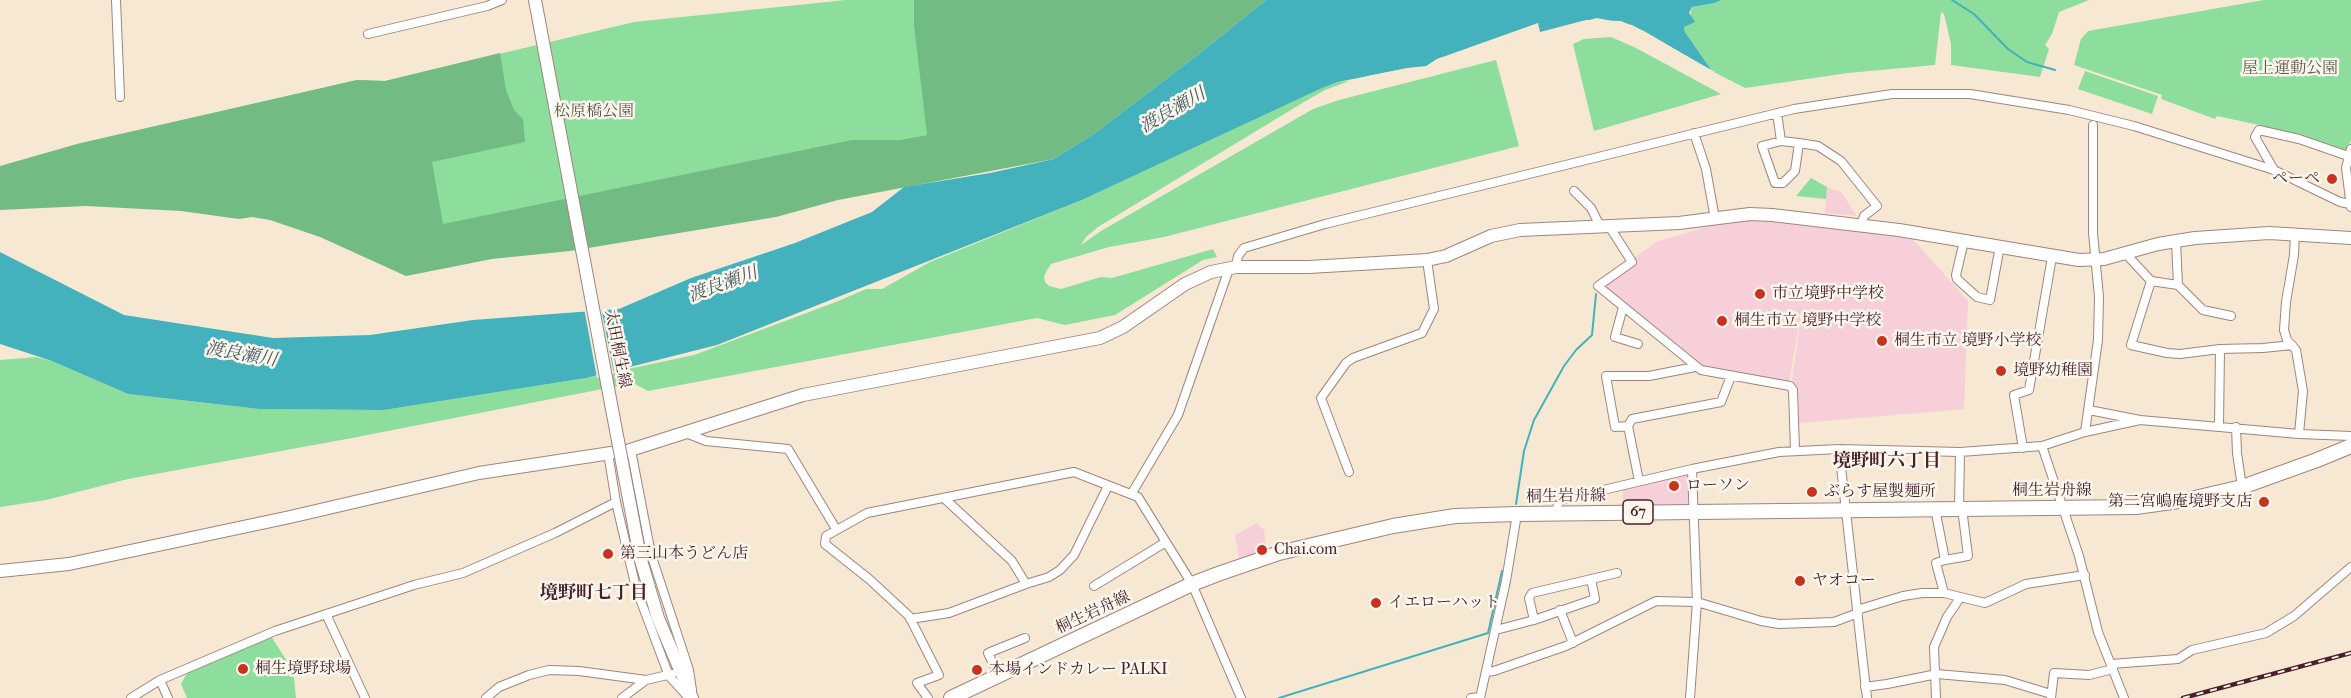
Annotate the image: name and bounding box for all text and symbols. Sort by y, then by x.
park label: 屋上運動公園 [2242,59,2338,79]
water label: 渡良瀬川 [1136,84,1210,138]
park label: 松原橋公園 [554,102,634,122]
place label: ペーペ [2272,169,2320,189]
marker: ペーペ [2325,172,2339,186]
water label: 渡良瀬川 [685,263,761,307]
place label: 市立境野中学校 [1772,284,1884,304]
marker: 市立境野中学校 [1753,287,1767,301]
street label: 太田桐生線 [600,308,634,390]
place label: 桐生市立 境野中学校 [1734,311,1881,331]
marker: 桐生市立 境野中学校 [1715,314,1729,328]
place label: 桐生市立 境野小学校 [1894,331,2041,351]
marker: 桐生市立 境野小学校 [1875,334,1889,348]
water label: 渡良瀬川 [204,338,278,372]
place label: 境野幼稚園 [2013,361,2093,381]
marker: 境野幼稚園 [1994,364,2008,378]
district label: 境野町六丁目 [1833,451,1941,473]
place label: ローソン [1686,476,1750,496]
marker: ローソン [1667,479,1681,493]
street label: 桐生岩舟線 [2012,481,2092,501]
place label: ぶらす屋製麺所 [1824,482,1936,502]
marker: ぶらす屋製麺所 [1805,485,1819,499]
street label: 桐生岩舟線 [1526,487,1606,507]
place label: 第二宮嶋庵境野支店 [2108,492,2252,512]
marker: 第二宮嶋庵境野支店 [2257,495,2271,509]
road number: 67 [1623,500,1653,524]
place label: Chai.com [1274,540,1337,560]
marker: Chai.com [1255,543,1269,557]
place label: 第三山本うどん店 [620,544,748,564]
marker: 第三山本うどん店 [601,547,615,561]
place label: ヤオコー [1812,571,1876,591]
marker: ヤオコー [1793,574,1807,588]
district label: 境野町七丁目 [540,583,648,605]
street label: 桐生岩舟線 [1053,587,1133,639]
place label: イエローハット [1388,593,1500,613]
marker: イエローハット [1369,596,1383,610]
place label: 桐生境野球場 [255,659,351,679]
place label: 本場インドカレー PALKI [989,660,1167,680]
marker: 桐生境野球場 [236,662,250,676]
marker: 本場インドカレー PALKI [970,663,984,677]

